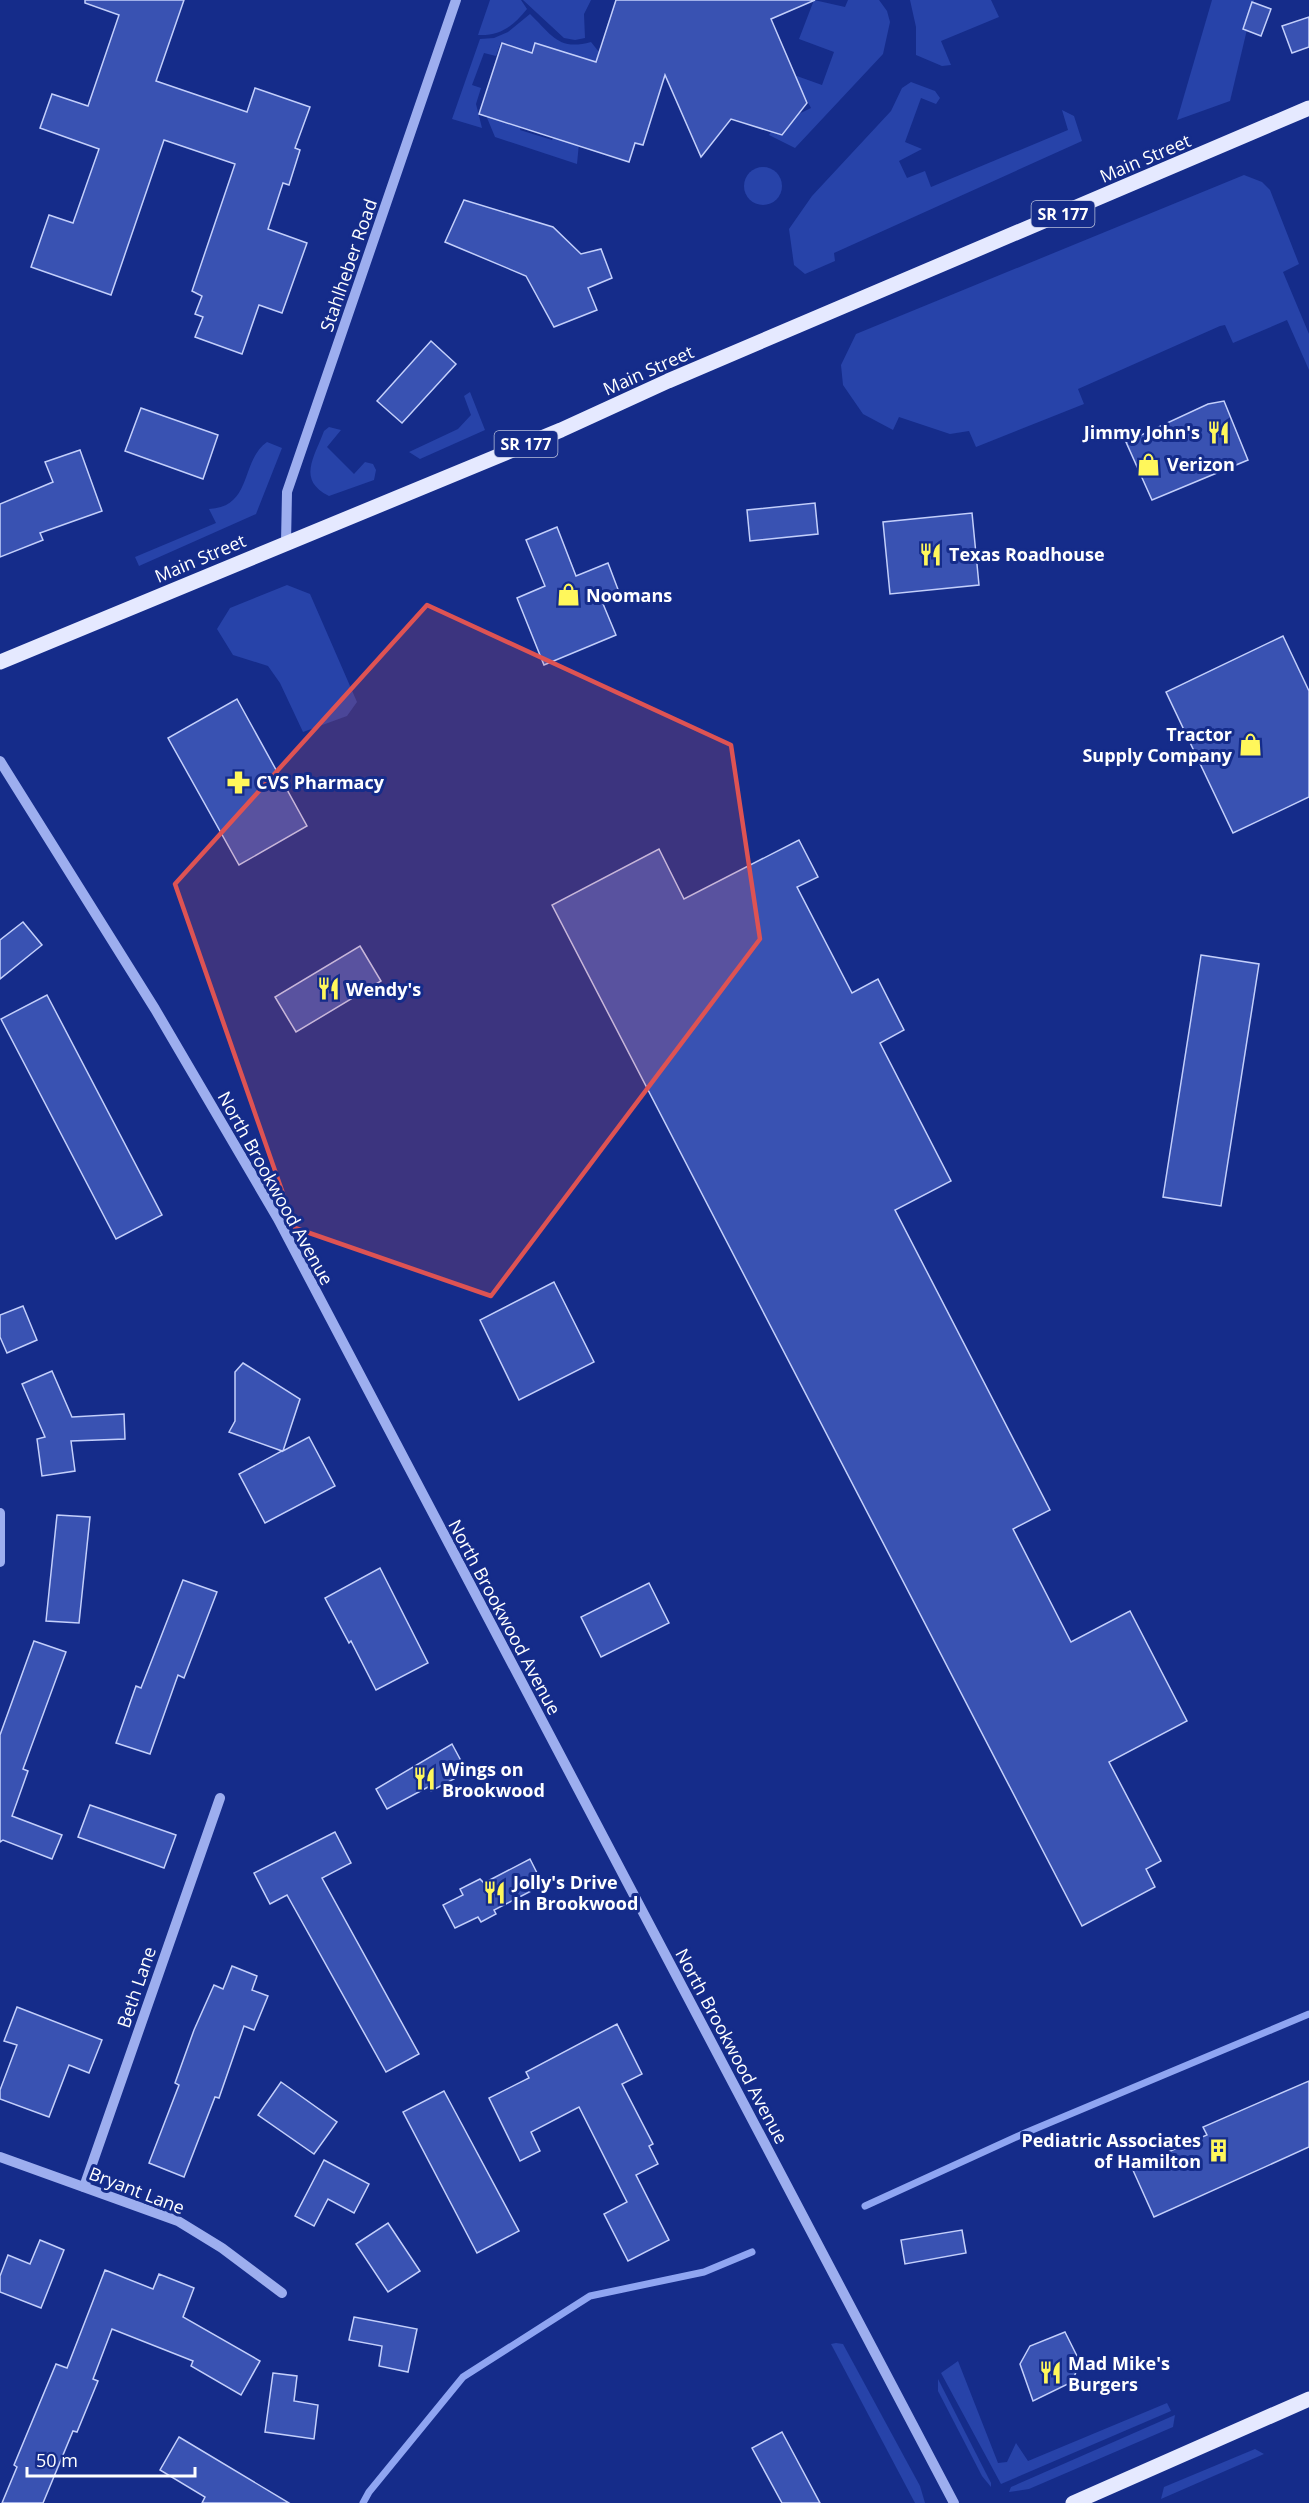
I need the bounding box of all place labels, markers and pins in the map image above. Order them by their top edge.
restaurant icon: Jimmy John's [1205,419,1231,445]
place label: Jimmy John's [1082,420,1200,444]
shop icon: Verizon [1136,451,1162,477]
place label: Verizon [1167,452,1235,476]
restaurant icon: Texas Roadhouse [918,541,944,567]
place label: Texas Roadhouse [949,542,1105,566]
shop icon: Noomans [555,582,581,608]
place label: Noomans [586,583,672,607]
place label: Tractor Supply Company [1082,722,1233,767]
shop icon: Tractor Supply Company [1237,731,1263,757]
pharmacy icon: CVS Pharmacy [225,769,251,795]
place label: CVS Pharmacy [256,770,385,794]
restaurant icon: Wendy's [315,976,341,1002]
place label: Wendy's [346,977,421,1001]
place label: Wings on Brookwood [442,1757,545,1802]
restaurant icon: Wings on Brookwood [411,1766,437,1792]
place label: Jolly's Drive In Brookwood [511,1870,638,1915]
restaurant icon: Jolly's Drive In Brookwood [482,1879,508,1905]
place label: Pediatric Associates of Hamilton [1021,2128,1201,2173]
building icon: Pediatric Associates of Hamilton [1206,2137,1232,2163]
place label: Mad Mike's Burgers [1068,2351,1170,2396]
restaurant icon: Mad Mike's Burgers [1037,2360,1063,2386]

